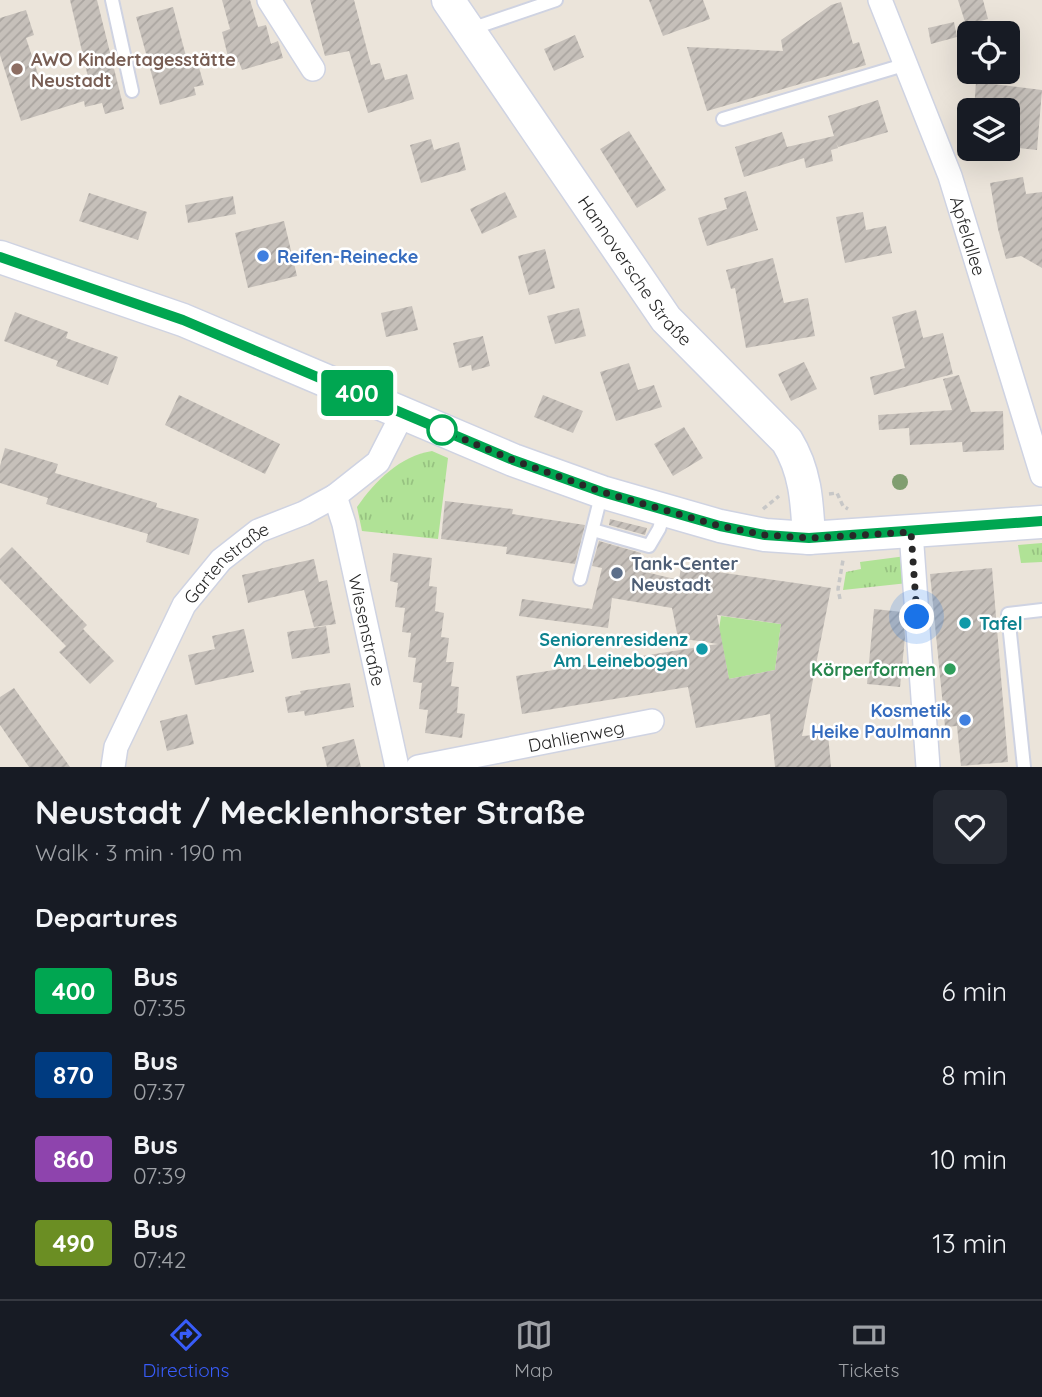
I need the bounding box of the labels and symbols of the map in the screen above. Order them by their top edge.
place label: AWO Kindertagesstätte Neustadt [31,48,236,92]
marker: AWO Kindertagesstätte Neustadt [9,61,25,77]
street label: Hannoversche Straße [573,191,697,350]
street label: Apfelallee [945,193,991,278]
place label: Reifen-Reinecke [277,245,418,268]
marker: Reifen-Reinecke [255,248,271,264]
line badge: 400 [317,370,397,416]
unlabelled marker [427,415,457,445]
street label: Gartenstraße [178,517,272,608]
place label: Tank-Center Neustadt [631,552,738,596]
marker: Tank-Center Neustadt [609,565,625,581]
street label: Wiesenstraße [344,572,390,688]
your location [899,599,934,634]
place label: Tafel [979,612,1023,635]
marker: Tafel [957,615,973,631]
place label: Seniorenresidenz Am Leinebogen [539,628,688,672]
marker: Seniorenresidenz Am Leinebogen [694,641,710,657]
place label: Körperformen [811,658,936,681]
marker: Körperformen [942,661,958,677]
place label: Kosmetik Heike Paulmann [811,699,951,743]
marker: Kosmetik Heike Paulmann [957,712,973,728]
street label: Dahlienweg [526,715,626,757]

